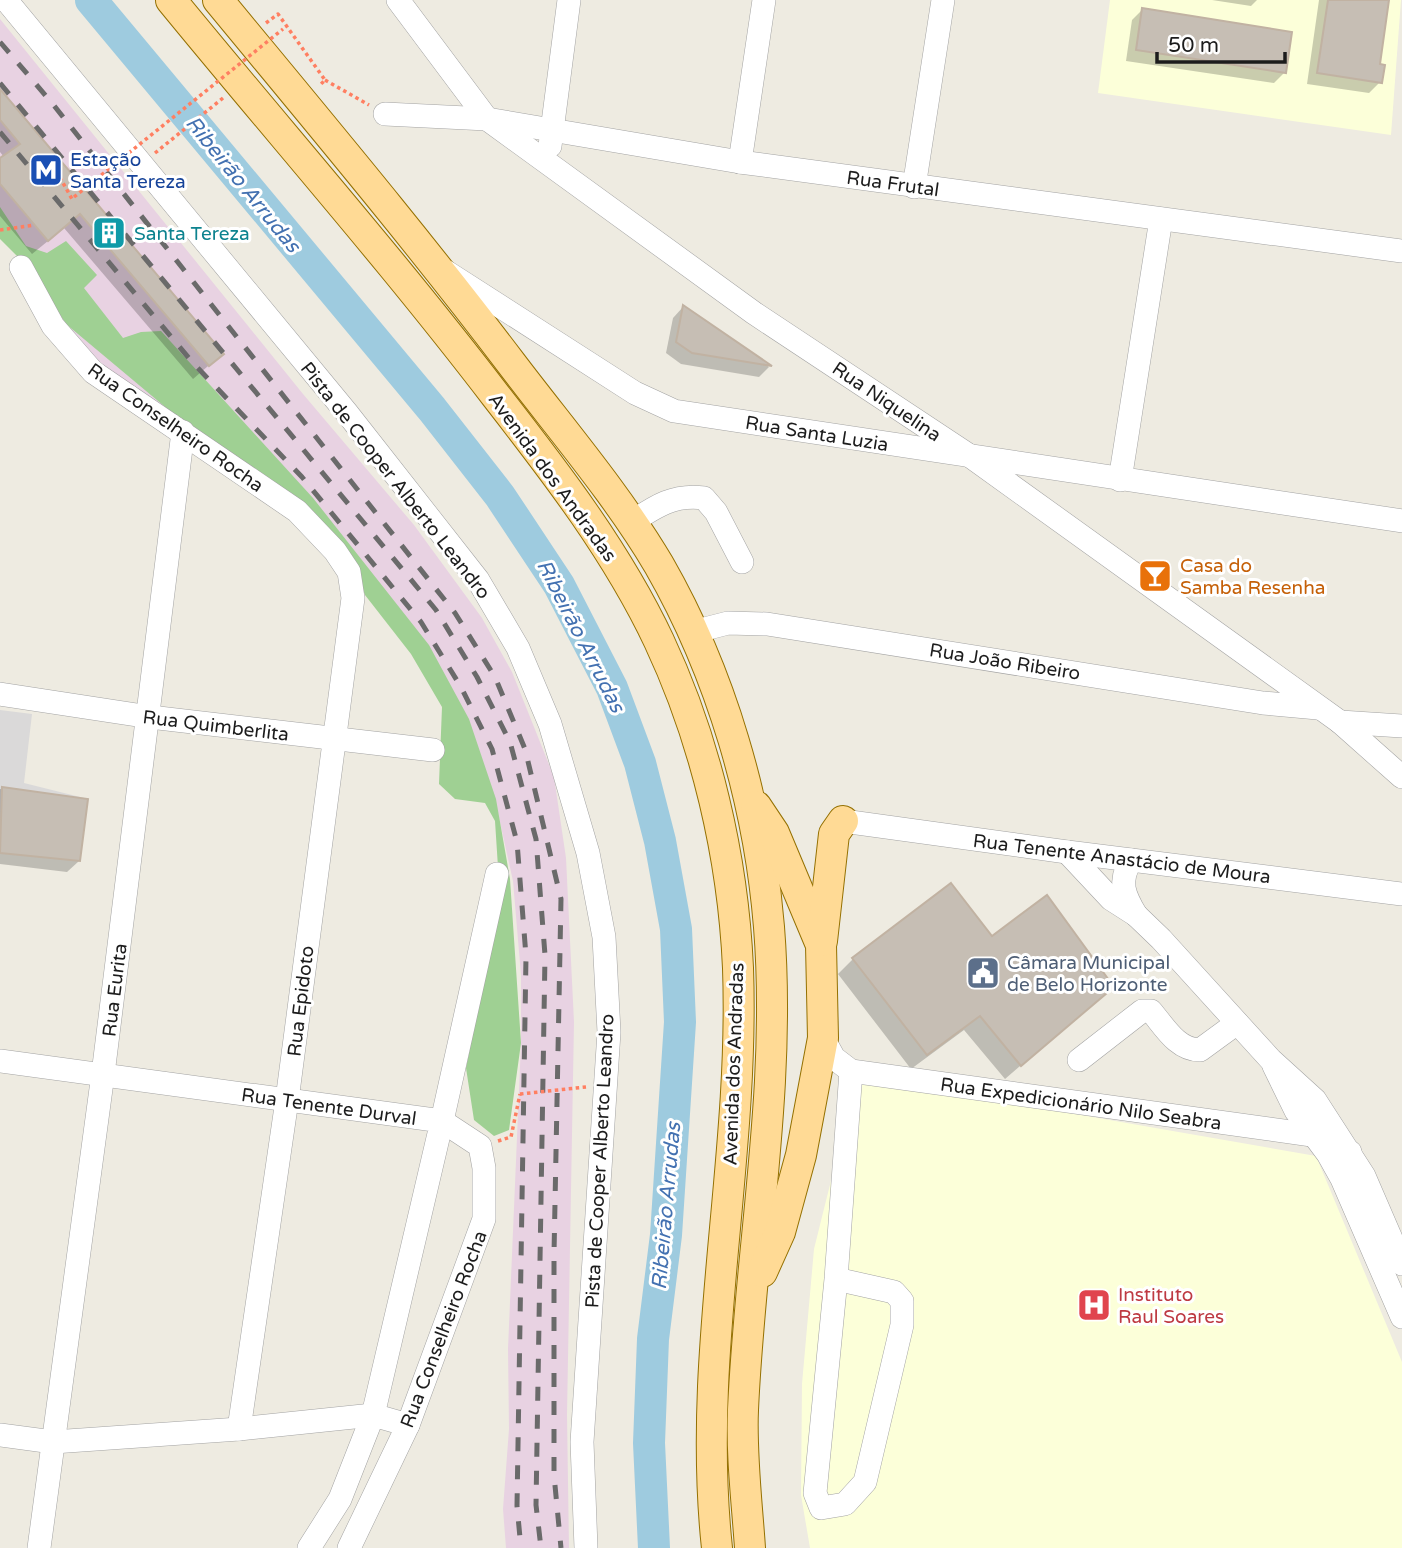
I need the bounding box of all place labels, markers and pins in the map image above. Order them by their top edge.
place label: Estação Santa Tereza [70,149,186,193]
metro station icon: Estação Santa Tereza [27,151,65,189]
building icon: Santa Tereza [90,214,128,252]
place label: Santa Tereza [134,223,250,245]
place label: Casa do Samba Resenha [1180,555,1325,599]
bar icon: Casa do Samba Resenha [1136,557,1174,595]
place label: Câmara Municipal de Belo Horizonte [1007,952,1170,996]
public building icon: Câmara Municipal de Belo Horizonte [964,954,1002,992]
place label: Instituto Raul Soares [1118,1284,1224,1328]
hospital icon: Instituto Raul Soares [1075,1286,1113,1324]

